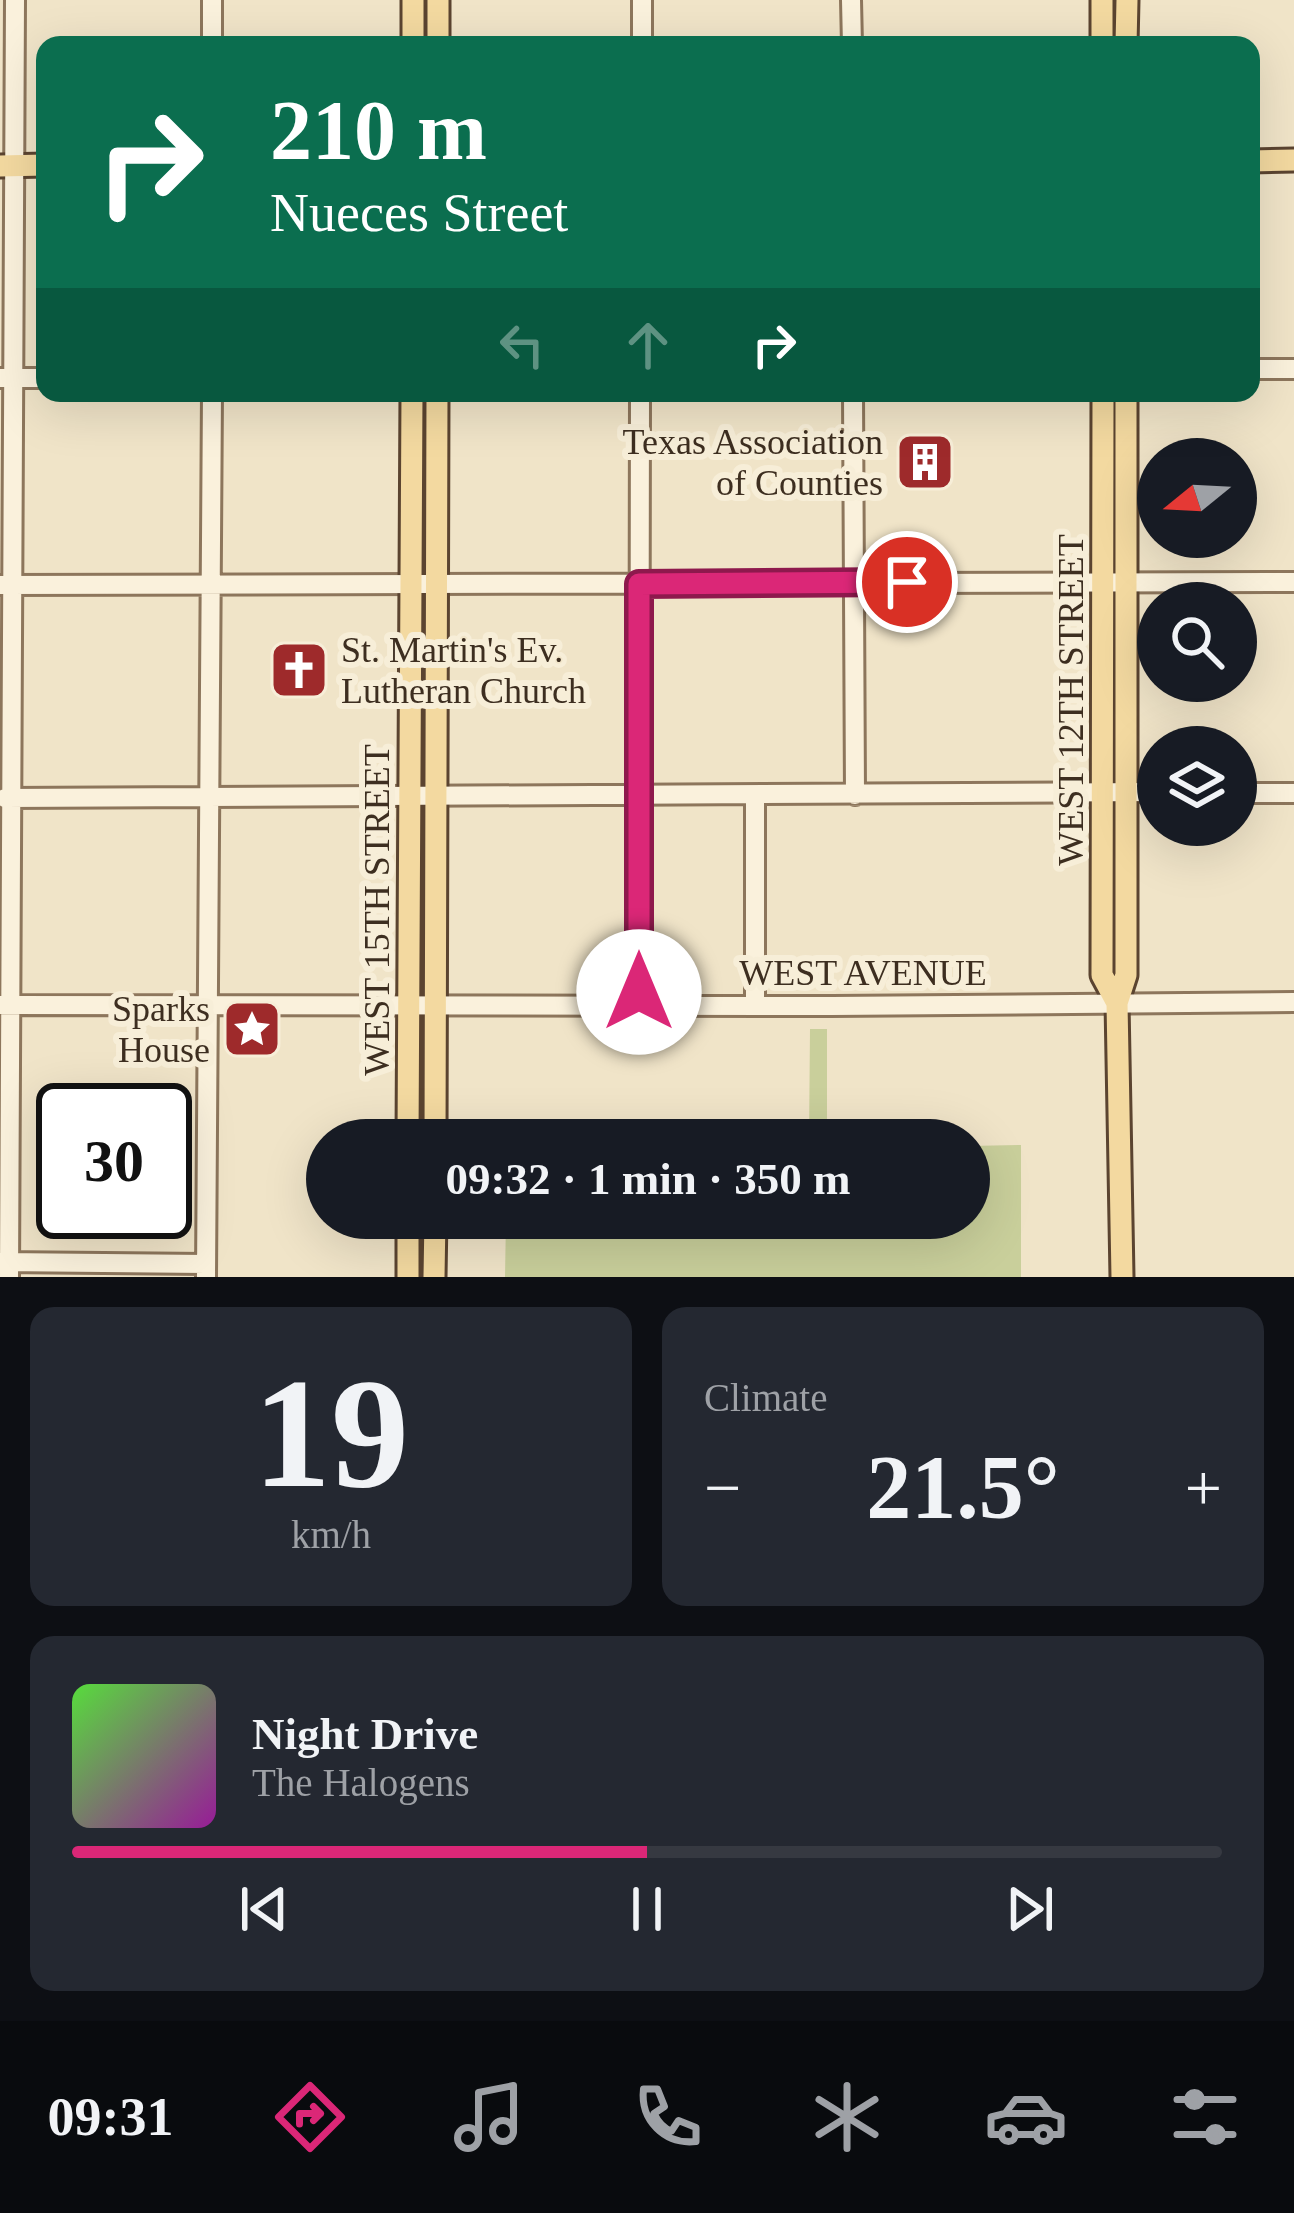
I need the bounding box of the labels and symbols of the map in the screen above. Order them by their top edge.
place label: Texas Association of Counties [623,422,883,503]
building icon: Texas Association of Counties [894,431,956,493]
north arrow [1137,438,1257,558]
pin [856,531,958,633]
street label: WEST 12TH STREET [1051,534,1091,866]
place label: St. Martin's Ev. Lutheran Church [341,630,586,711]
church icon: St. Martin's Ev. Lutheran Church [268,639,330,701]
street label: WEST 15TH STREET [357,744,397,1076]
position arrow [576,929,702,1055]
street label: WEST AVENUE [739,953,987,993]
place label: Sparks House [112,989,210,1070]
place icon: Sparks House [221,998,283,1060]
speed limit sign: 30 [36,1083,192,1239]

